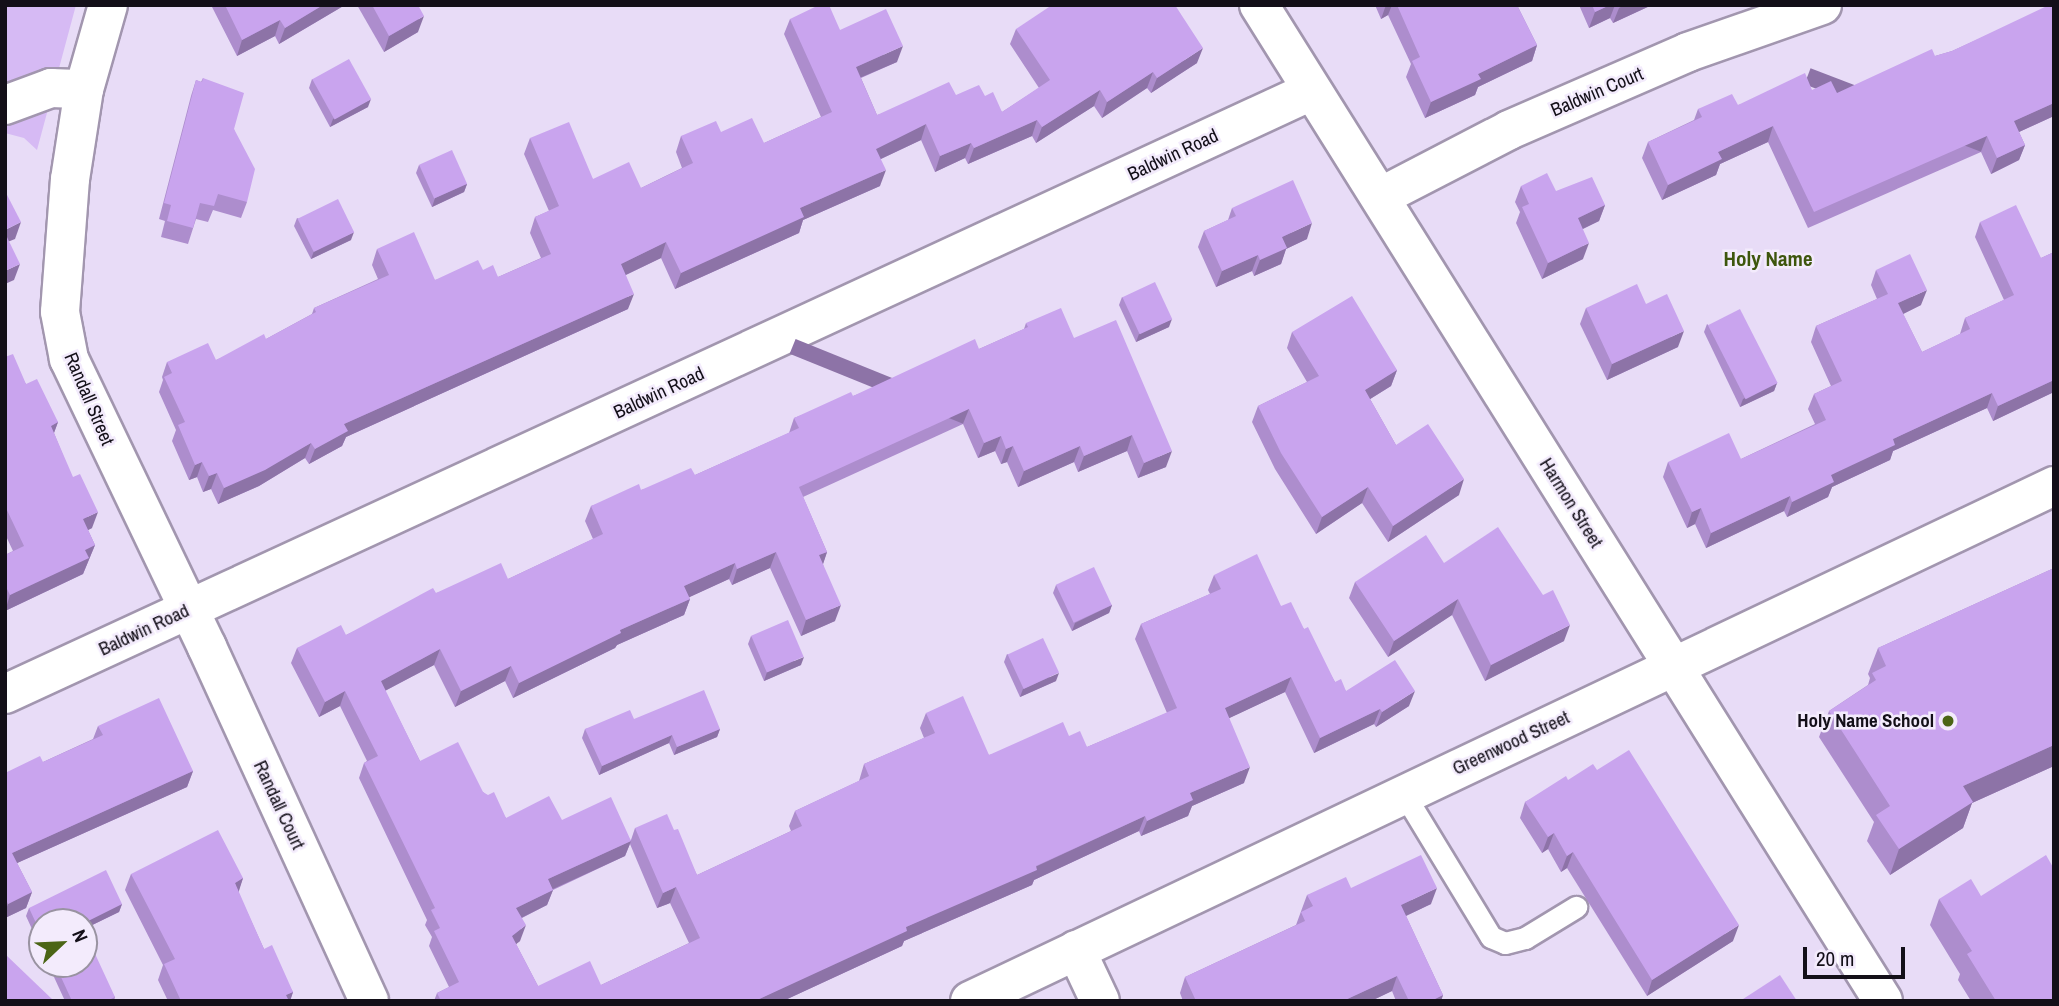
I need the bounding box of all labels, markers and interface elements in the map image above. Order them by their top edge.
street label: Baldwin Court [1548,62,1646,122]
street label: Baldwin Road [1124,124,1222,186]
district label: Holy Name [1724,246,1812,272]
street label: Randall Street [59,349,119,449]
street label: Baldwin Road [610,362,708,424]
street label: Harmon Street [1534,454,1608,552]
street label: Baldwin Road [95,599,193,661]
street label: Greenwood Street [1449,706,1573,780]
place label: Holy Name School [1797,710,1934,732]
marker: Holy Name School [1940,713,1956,729]
street label: Randall Court [249,757,309,853]
north arrow [28,908,98,978]
text: N [66,925,95,946]
scale bar [1807,932,1909,976]
text: 20 m [1816,944,1854,973]

